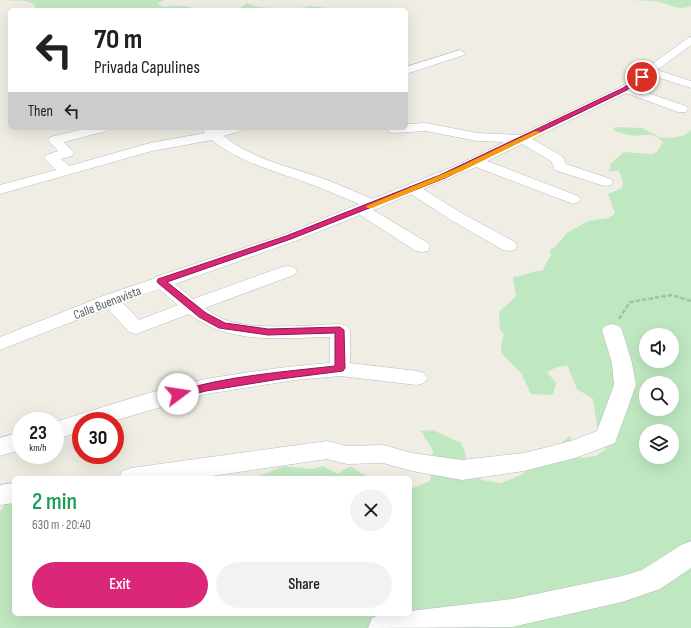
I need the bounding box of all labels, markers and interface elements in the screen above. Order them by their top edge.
text: 70 m [94,23,142,56]
icon: left [28,24,80,76]
text: Privada Capulines [94,57,200,78]
pin [625,60,659,94]
icon: arrive [631,66,653,88]
icon: left [61,100,83,122]
text: Then [28,102,53,121]
street label: Calle Buenavista [71,283,143,323]
map controls [639,328,679,464]
button: sound [639,328,679,368]
position arrow [157,373,199,415]
button: search [639,376,679,416]
speed limit sign: 30 [72,412,124,464]
text: 23 [29,421,47,445]
button: layers [639,424,679,464]
text: km/h [29,442,47,454]
text: 2 min [32,487,77,516]
button: close [350,489,392,531]
text: 630 m · 20:40 [32,517,91,533]
button: Exit [32,562,208,608]
button: Share [216,562,392,608]

